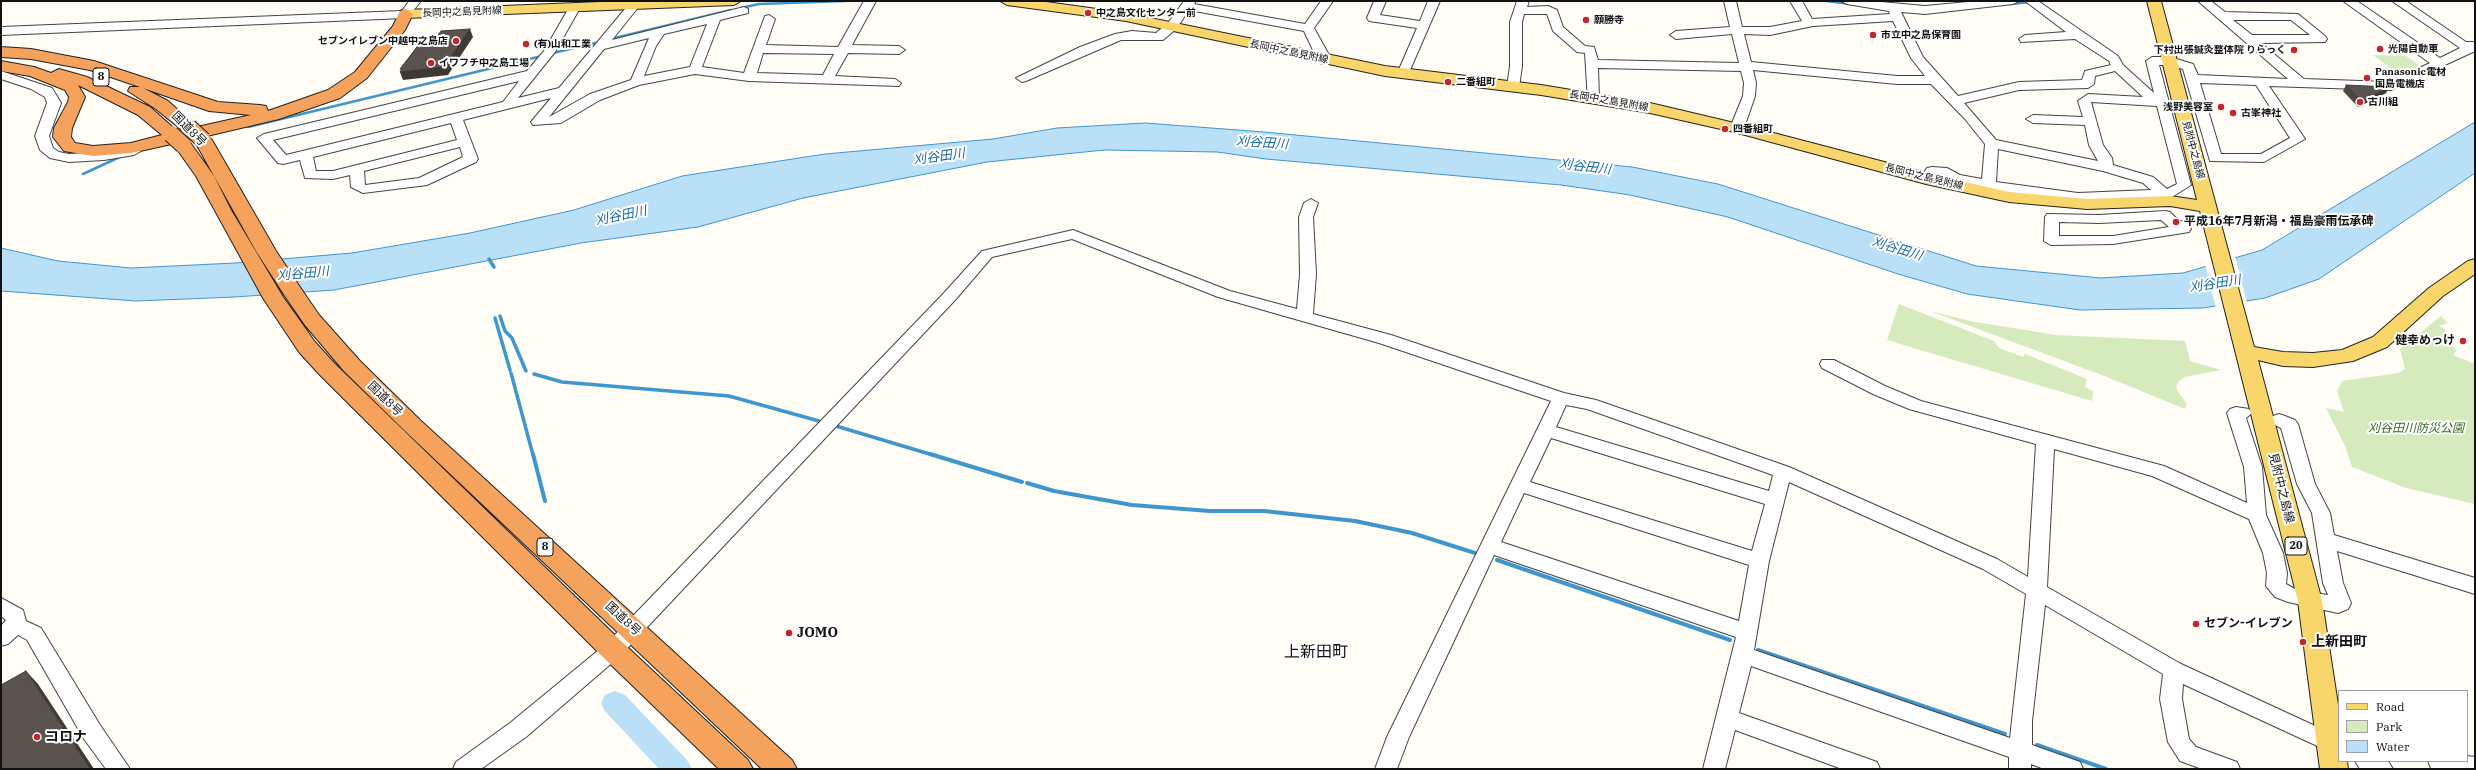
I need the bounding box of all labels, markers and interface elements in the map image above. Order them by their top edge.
street label: 長岡中之島見附線 [422,5,502,19]
place label: 中之島文化センター前 [1096,7,1196,19]
marker: 中之島文化センター前 [1083,8,1093,18]
place label: 願勝寺 [1594,14,1624,26]
marker: 願勝寺 [1581,15,1591,25]
place label: 市立中之島保育園 [1881,29,1961,41]
marker: 市立中之島保育園 [1868,30,1878,40]
place label: セブンイレブン中越中之島店 [318,35,448,47]
marker: セブンイレブン中越中之島店 [451,36,461,46]
place label: (有)山和工業 [534,38,591,50]
street label: 長岡中之島見附線 [1249,38,1329,66]
marker: (有)山和工業 [521,39,531,49]
place label: 光陽自動車 [2388,43,2438,55]
place label: 下村出張鍼灸整体院 りらっく [2154,44,2286,56]
marker: 光陽自動車 [2375,44,2385,54]
marker: 下村出張鍼灸整体院 りらっく [2289,45,2299,55]
place label: イワフチ中之島工場 [439,57,529,69]
marker: イワフチ中之島工場 [426,58,436,68]
place label: Panasonic電材 国島電機店 [2375,66,2446,90]
road number: 8 [93,68,109,86]
marker: Panasonic電材 国島電機店 [2362,73,2372,83]
place label: 二番組町 [1456,76,1496,88]
marker: 二番組町 [1443,77,1453,87]
street label: 長岡中之島見附線 [1569,88,1649,114]
place label: 古川組 [2368,96,2398,108]
marker: 古川組 [2355,97,2365,107]
place label: 浅野美容室 [2163,101,2213,113]
marker: 浅野美容室 [2216,102,2226,112]
place label: 古峯神社 [2241,107,2281,119]
marker: 古峯神社 [2228,108,2238,118]
street label: 国道8号 [169,109,209,149]
street label: 見附中之島線 [2179,119,2207,181]
place label: 四番組町 [1733,123,1773,135]
marker: 四番組町 [1720,124,1730,134]
water label: 刈谷田川 [1236,133,1288,153]
water label: 刈谷田川 [912,146,966,168]
water label: 刈谷田川 [1558,156,1612,178]
street label: 長岡中之島見附線 [1884,162,1964,192]
water label: 刈谷田川 [594,203,648,229]
place label: 平成16年7月新潟・福島豪雨伝承碑 [2184,215,2374,229]
marker: 平成16年7月新潟・福島豪雨伝承碑 [2171,217,2181,227]
water label: 刈谷田川 [1870,234,1924,264]
water label: 刈谷田川 [276,264,330,284]
water label: 刈谷田川 [2188,272,2242,296]
place label: 健幸めっけ [2395,334,2455,348]
marker: 健幸めっけ [2458,336,2468,346]
street label: 国道8号 [364,379,406,419]
park label: 刈谷田川防災公園 [2368,422,2464,436]
street label: 見附中之島線 [2265,451,2297,525]
road number: 20 [2285,537,2307,555]
road number: 8 [537,538,553,556]
street label: 国道8号 [602,599,644,639]
place label: セブン-イレブン [2204,617,2293,631]
marker: セブン-イレブン [2191,619,2201,629]
place label: JOMO [797,625,838,641]
marker: JOMO [784,628,794,638]
place label: 上新田町 [2311,634,2367,650]
marker: 上新田町 [2298,637,2308,647]
district label: 上新田町 [1284,642,1348,662]
legend [2338,690,2468,762]
text: Road [2376,699,2405,714]
text: Park [2376,719,2402,734]
place label: コロナ [45,729,87,745]
marker: コロナ [32,732,42,742]
text: Water [2376,739,2409,754]

